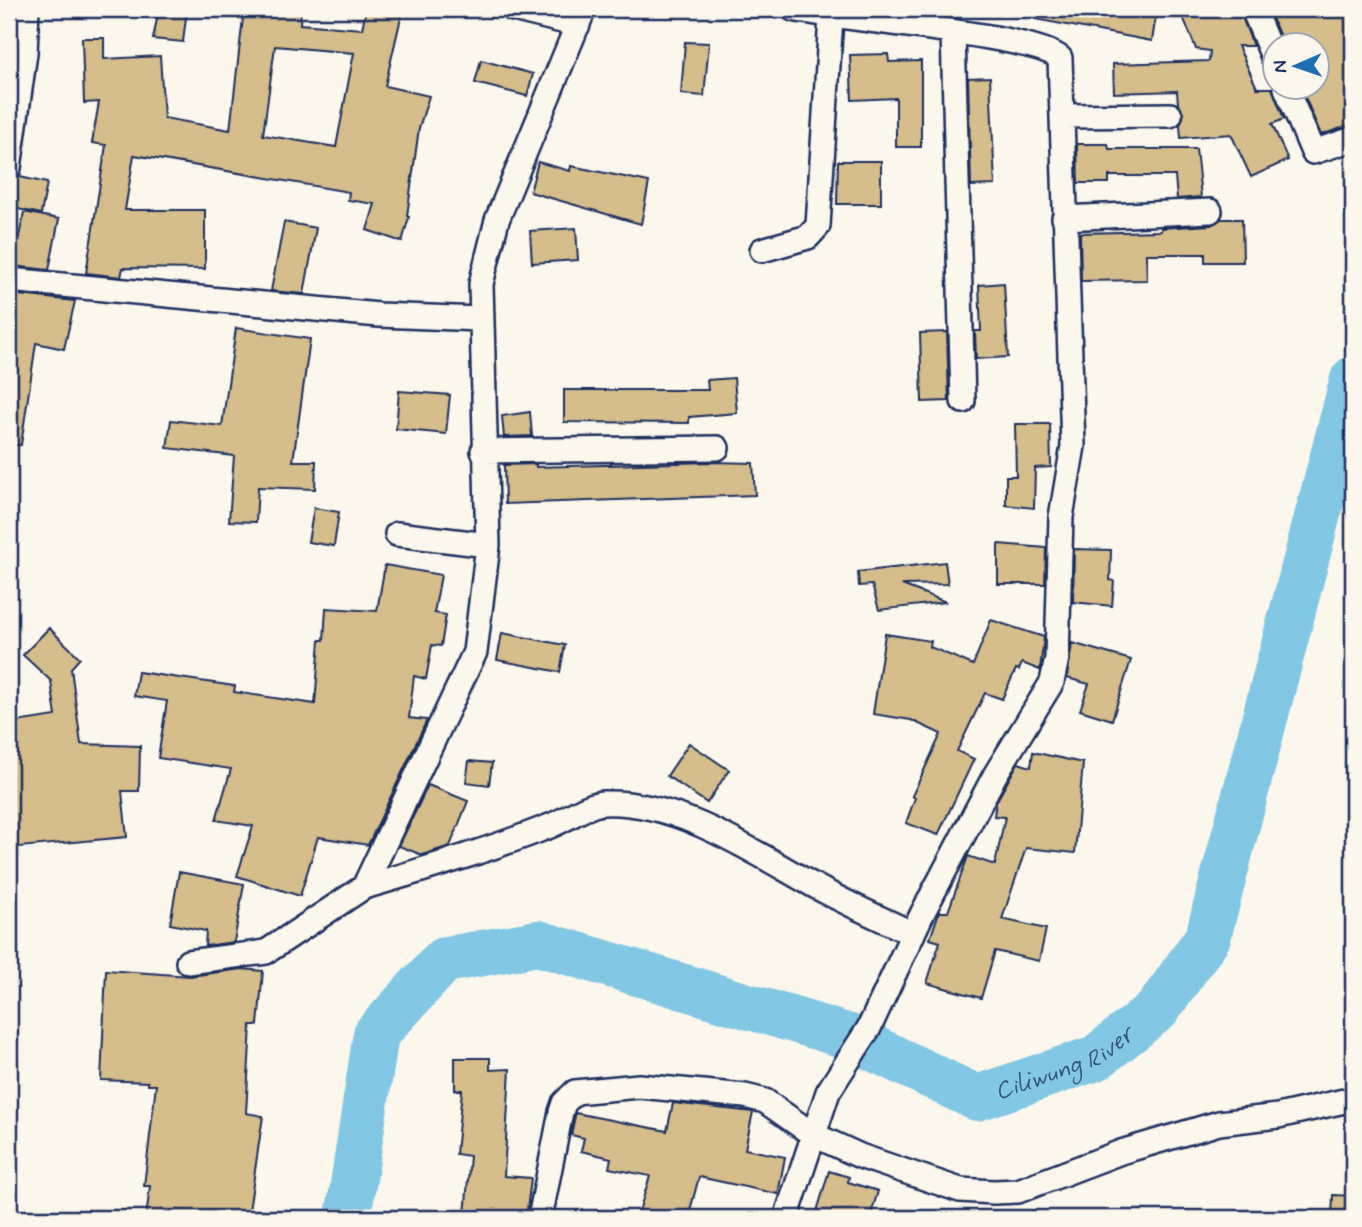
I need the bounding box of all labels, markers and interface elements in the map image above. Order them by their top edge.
north arrow [1260,32,1330,102]
text: N [1268,60,1293,73]
water label: Ciliwung River [991,1018,1143,1108]

